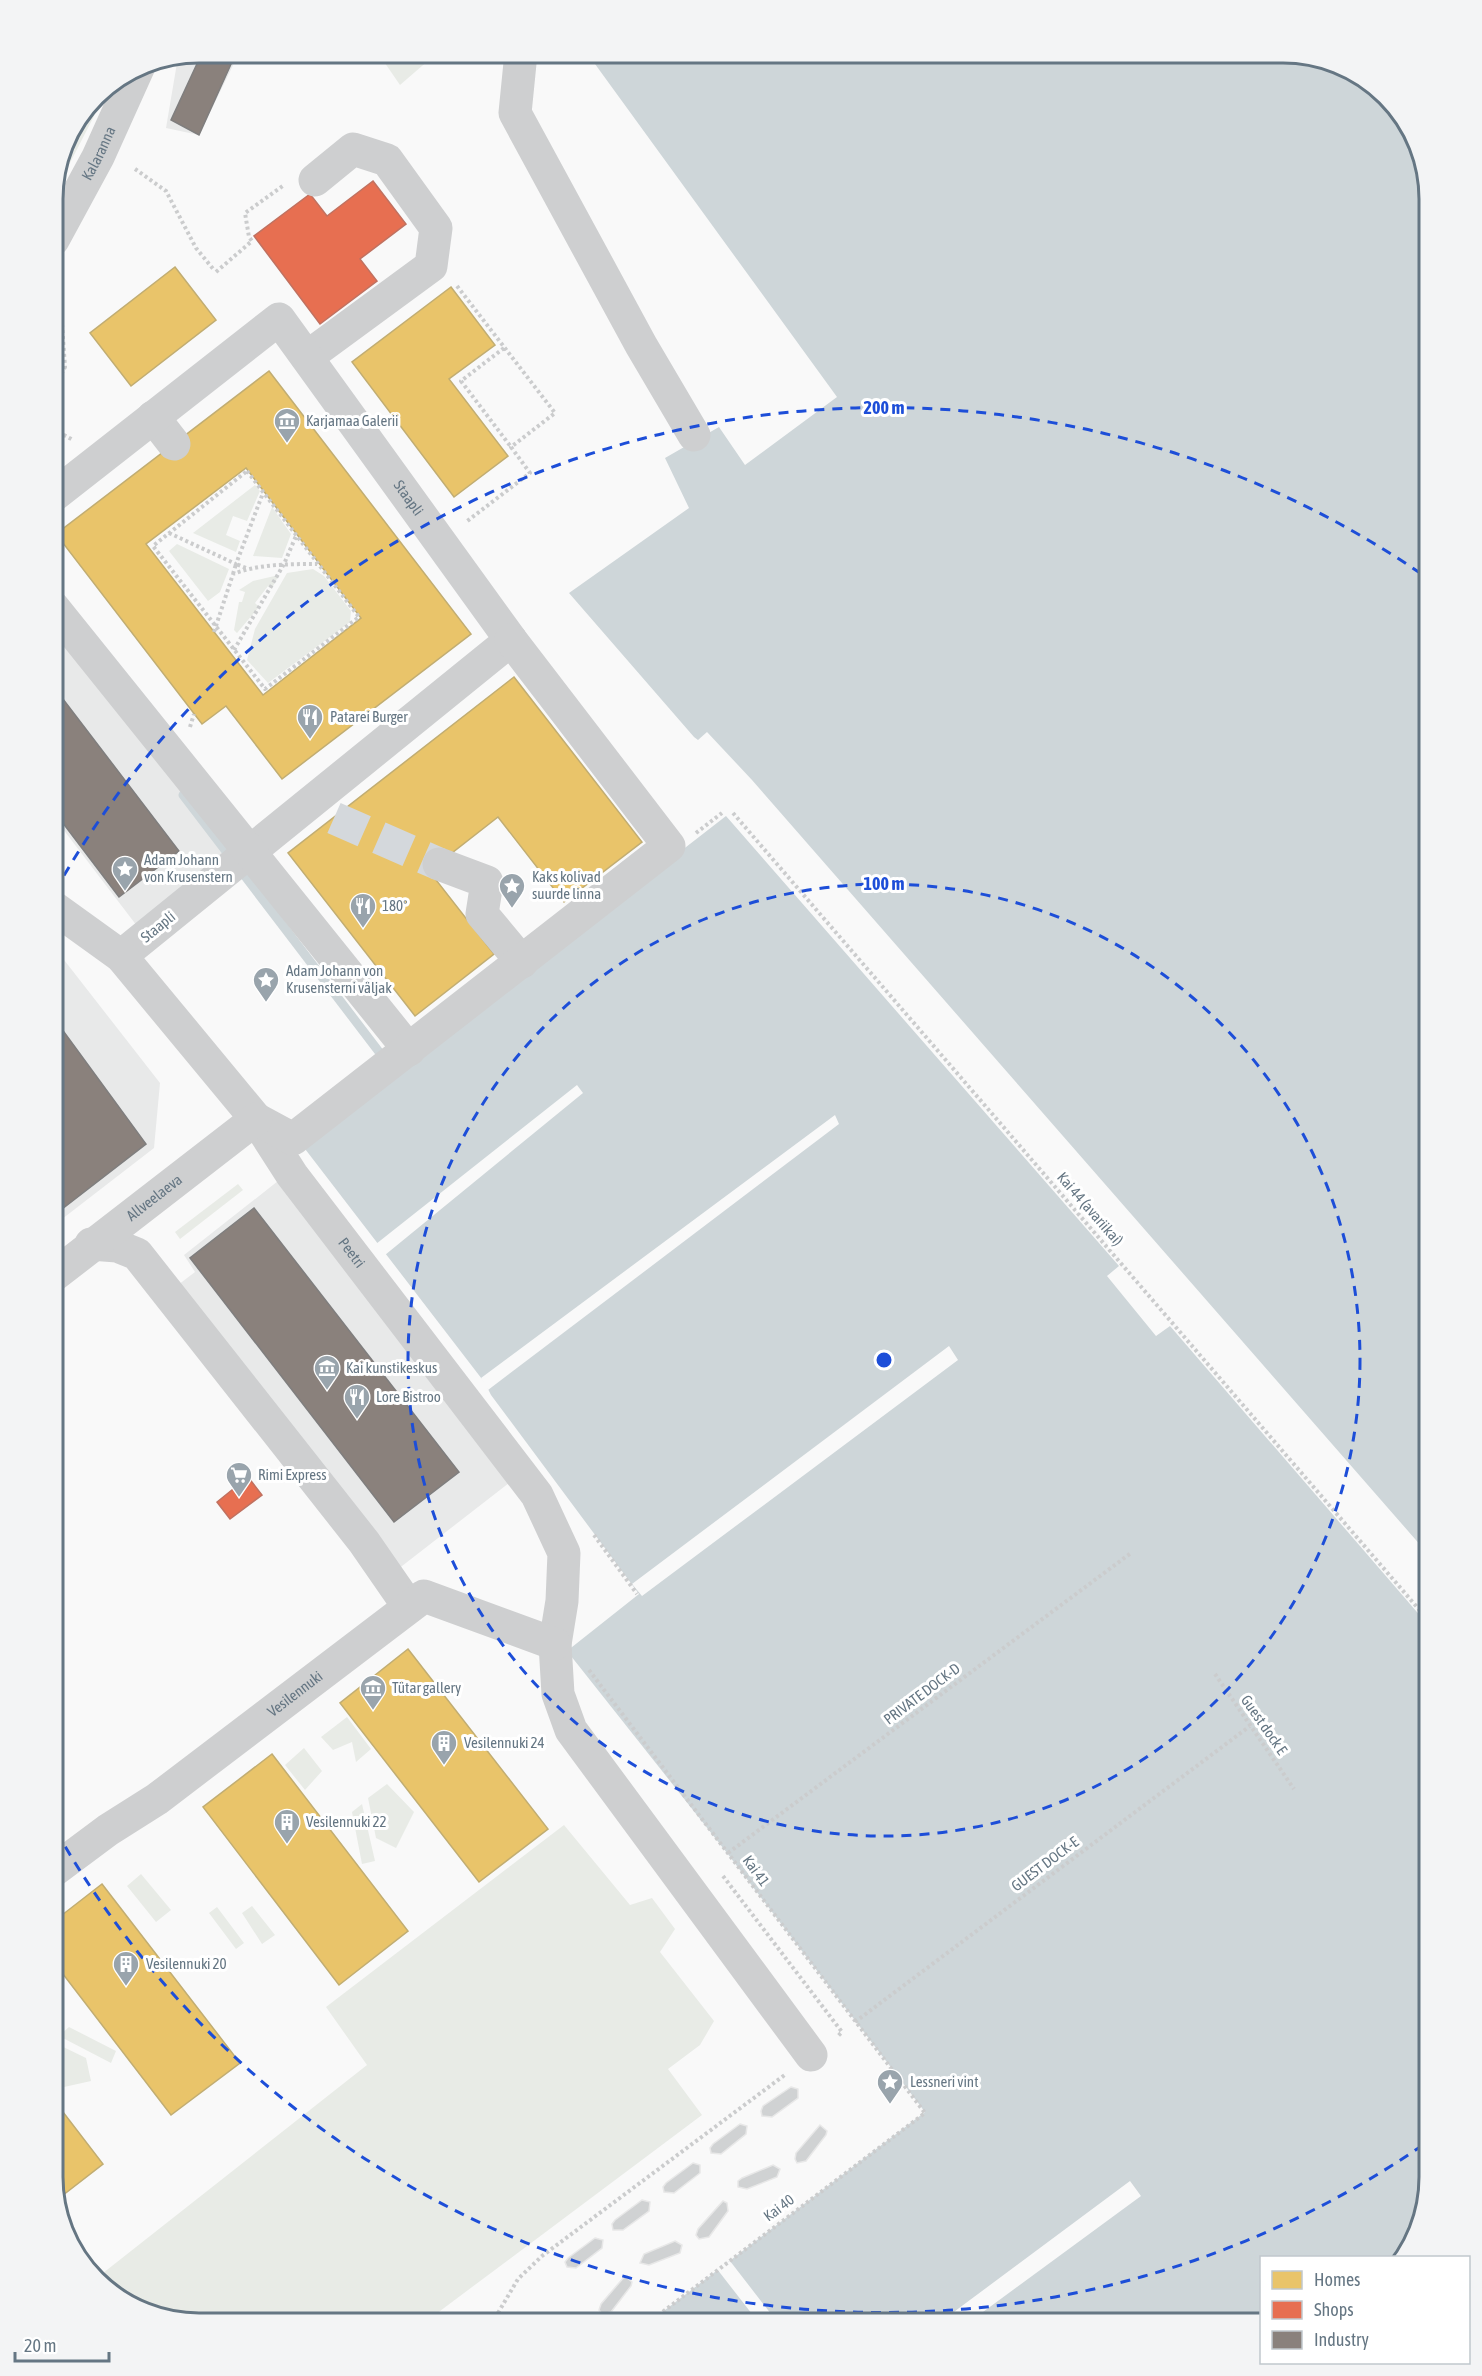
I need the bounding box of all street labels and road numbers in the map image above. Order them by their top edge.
street label: Kalaranna [78,124,119,183]
street label: Staapli [390,477,427,519]
street label: Staapli [137,908,178,946]
street label: Kai 44 (avariikai) [1054,1169,1127,1249]
street label: Allveelaeva [123,1171,185,1224]
street label: Peetri [335,1234,369,1271]
street label: PRIVATE DOCK-D [880,1659,963,1728]
street label: Vesilennuki [264,1667,326,1720]
street label: Guest dock E [1238,1692,1291,1758]
street label: GUEST DOCK-E [1008,1833,1082,1894]
street label: Kai 41 [740,1852,773,1889]
street label: Kai 40 [760,2191,797,2225]

